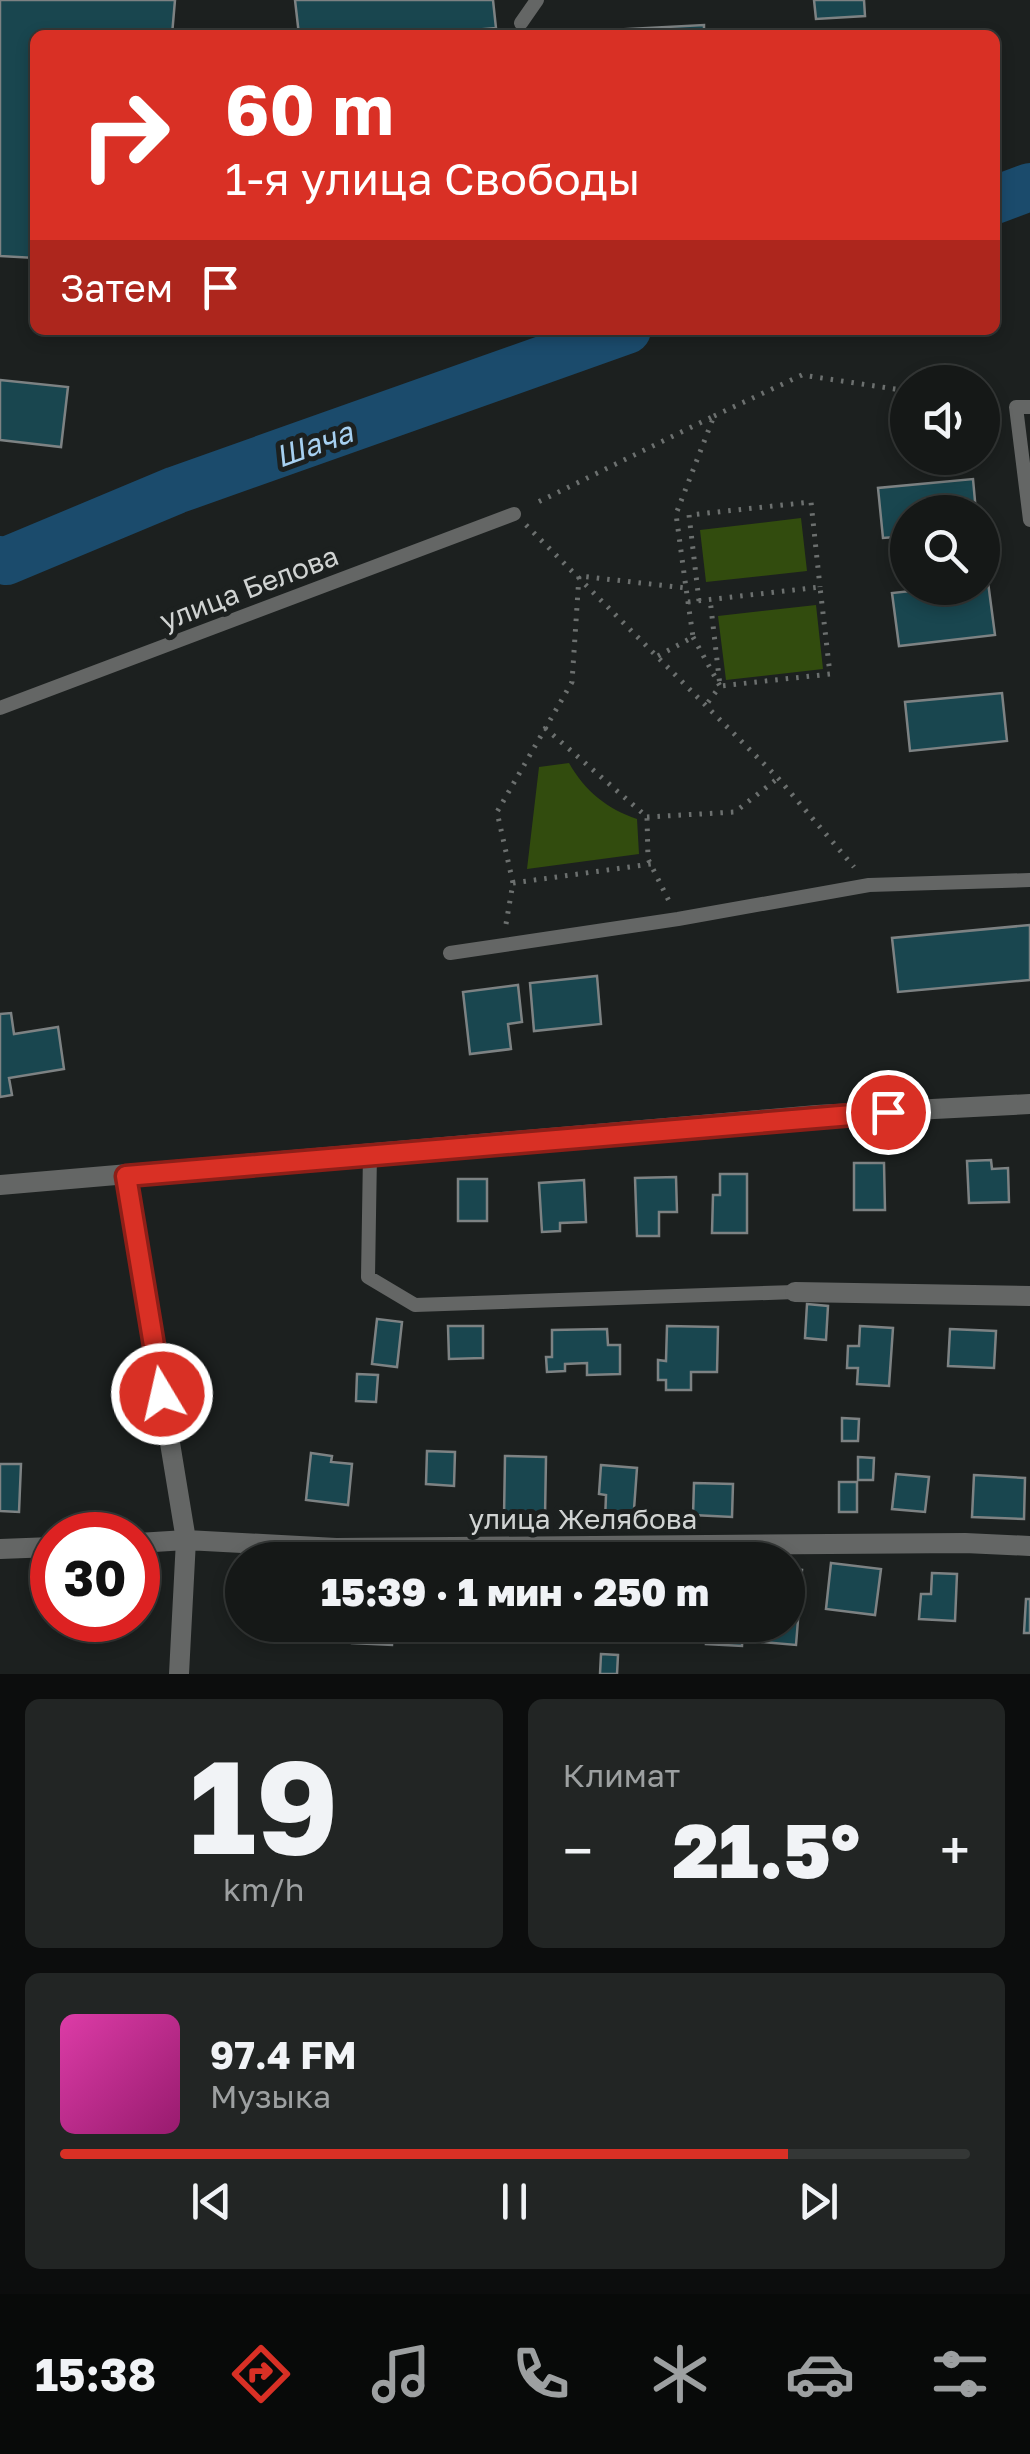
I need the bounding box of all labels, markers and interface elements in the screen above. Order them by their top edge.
text: 60 m [225,66,394,150]
icon: right [60,70,190,200]
text: 1-я улица Свободы [225,151,640,205]
icon: arrive [193,260,248,315]
text: Затем [60,265,173,310]
map controls [890,365,1000,605]
button: sound [890,365,1000,475]
water label: Шача [270,413,358,475]
button: search [890,495,1000,605]
street label: улица Белова [155,538,343,637]
pin [846,1070,931,1155]
icon: arrive [861,1085,916,1140]
position arrow [110,1342,214,1446]
street label: улица Желябова [469,1502,697,1535]
speed limit sign: 30 [30,1512,160,1642]
text: 15:39 · 1 мин · 250 m [321,1569,709,1614]
text: 19 [189,1727,339,1883]
text: Климат [563,1756,680,1794]
text: 21.5° [673,1804,860,1895]
text: − [563,1817,593,1883]
text: + [940,1817,970,1883]
text: km/h [223,1870,304,1908]
text: 97.4 FM [210,2032,357,2077]
text: Музыка [210,2077,331,2115]
icon: previous [184,2174,239,2229]
icon: pause [487,2174,542,2229]
icon: next [791,2174,846,2229]
icon: directions [226,2339,296,2409]
icon: music [366,2339,436,2409]
icon: phone [506,2339,576,2409]
icon: climate [645,2339,715,2409]
icon: car [785,2339,855,2409]
icon: filters [925,2339,995,2409]
text: 15:38 [35,2347,156,2401]

